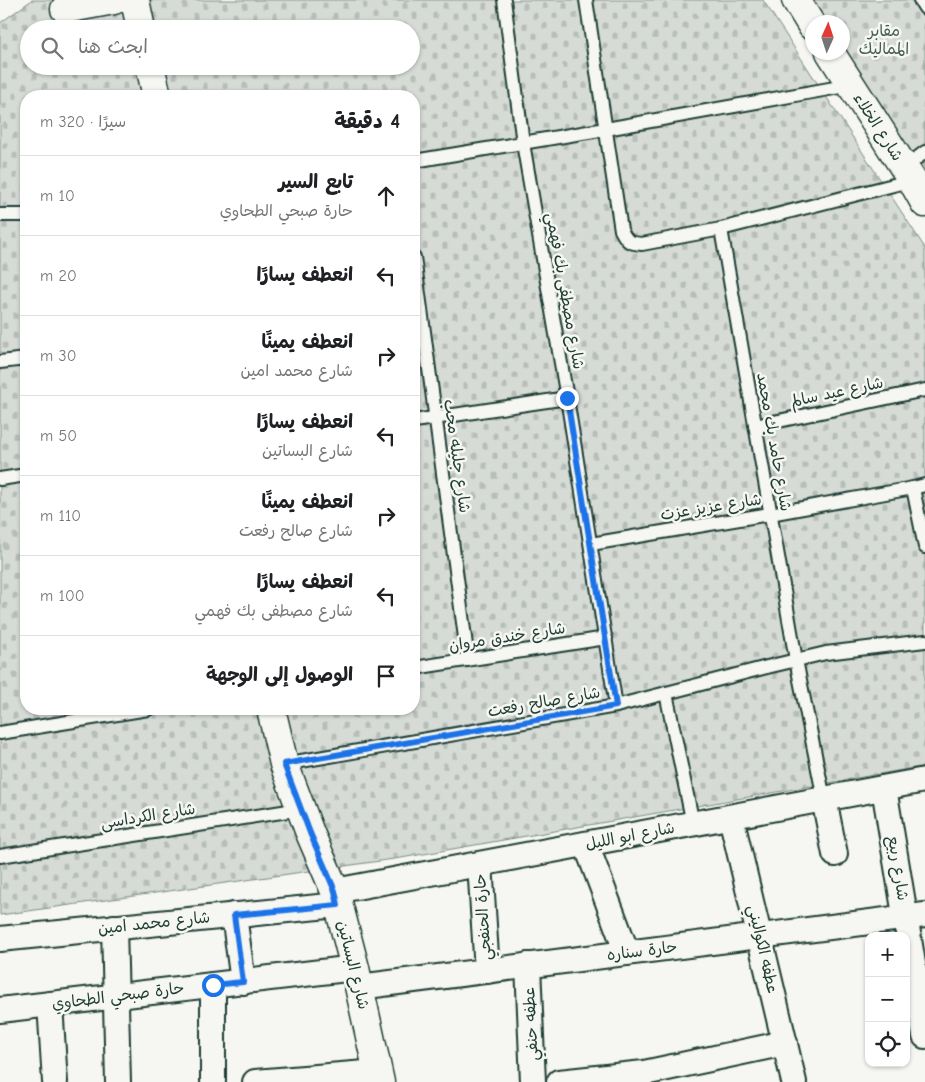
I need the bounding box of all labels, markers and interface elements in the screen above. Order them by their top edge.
north arrow [805,15,850,60]
search box [20,20,420,75]
park label: مقابر المماليك [859,22,909,58]
icon: search [38,34,66,62]
text: ابحث هنا [78,36,148,58]
street label: شارع الخلاء [848,90,907,165]
text: 4 دقيقة [334,109,400,133]
text: سيرًا · 320 m [40,113,126,131]
text: تابع السير [279,171,353,193]
icon: ahead [372,182,400,210]
text: 10 m [40,187,75,205]
text: حارة صبحي الطحاوي [220,202,353,220]
street label: شارع مصطفى بك فهمي [537,211,588,371]
icon: left [372,262,400,290]
text: انعطف يسارًا [256,264,353,286]
text: 20 m [40,267,77,285]
text: انعطف يمينًا [261,331,353,353]
icon: right [372,342,400,370]
text: 30 m [40,347,76,365]
text: شارع محمد امين [240,362,353,380]
street label: شارع حامد بك محمد [751,371,795,513]
street label: شارع عيد سالم [789,373,886,414]
route end [556,387,579,410]
street label: شارع جليله محب [438,398,474,514]
text: انعطف يسارًا [256,411,353,433]
icon: left [372,422,400,450]
text: 50 m [40,427,77,445]
text: شارع البساتين [262,442,353,460]
street label: شارع عزيز عزت [659,490,763,526]
text: انعطف يمينًا [261,491,353,513]
icon: right [372,502,400,530]
text: 110 m [40,507,81,525]
text: شارع صالح رفعت [239,522,353,540]
text: انعطف يسارًا [256,571,353,593]
icon: left [372,582,400,610]
text: 100 m [40,587,84,605]
text: شارع مصطفى بك فهمي [195,602,353,620]
street label: شارع خندق مروان [447,619,567,657]
icon: arrive [372,662,400,690]
text: الوصول إلى الوجهة [206,664,353,686]
street label: شارع صالح رفعت [486,683,602,723]
street label: شارع الكرداسى [99,800,197,834]
street label: شارع ابو الليل [584,819,677,855]
street label: شارع ربيع [882,834,912,902]
street label: حارة الحنفجي [471,873,500,961]
street label: عطفه الكواليني [739,903,782,996]
street label: شارع محمد امين [97,908,211,940]
street label: شارع البساتين [331,919,373,1012]
map controls [865,932,910,1067]
button: + [865,932,910,977]
street label: حارة سناره [606,938,678,964]
route start [202,974,225,997]
button: − [865,977,910,1022]
street label: حارة صبحي الطحاوي [51,979,186,1018]
street label: عطفه حنفي [520,986,547,1061]
button: locate [865,1022,910,1067]

